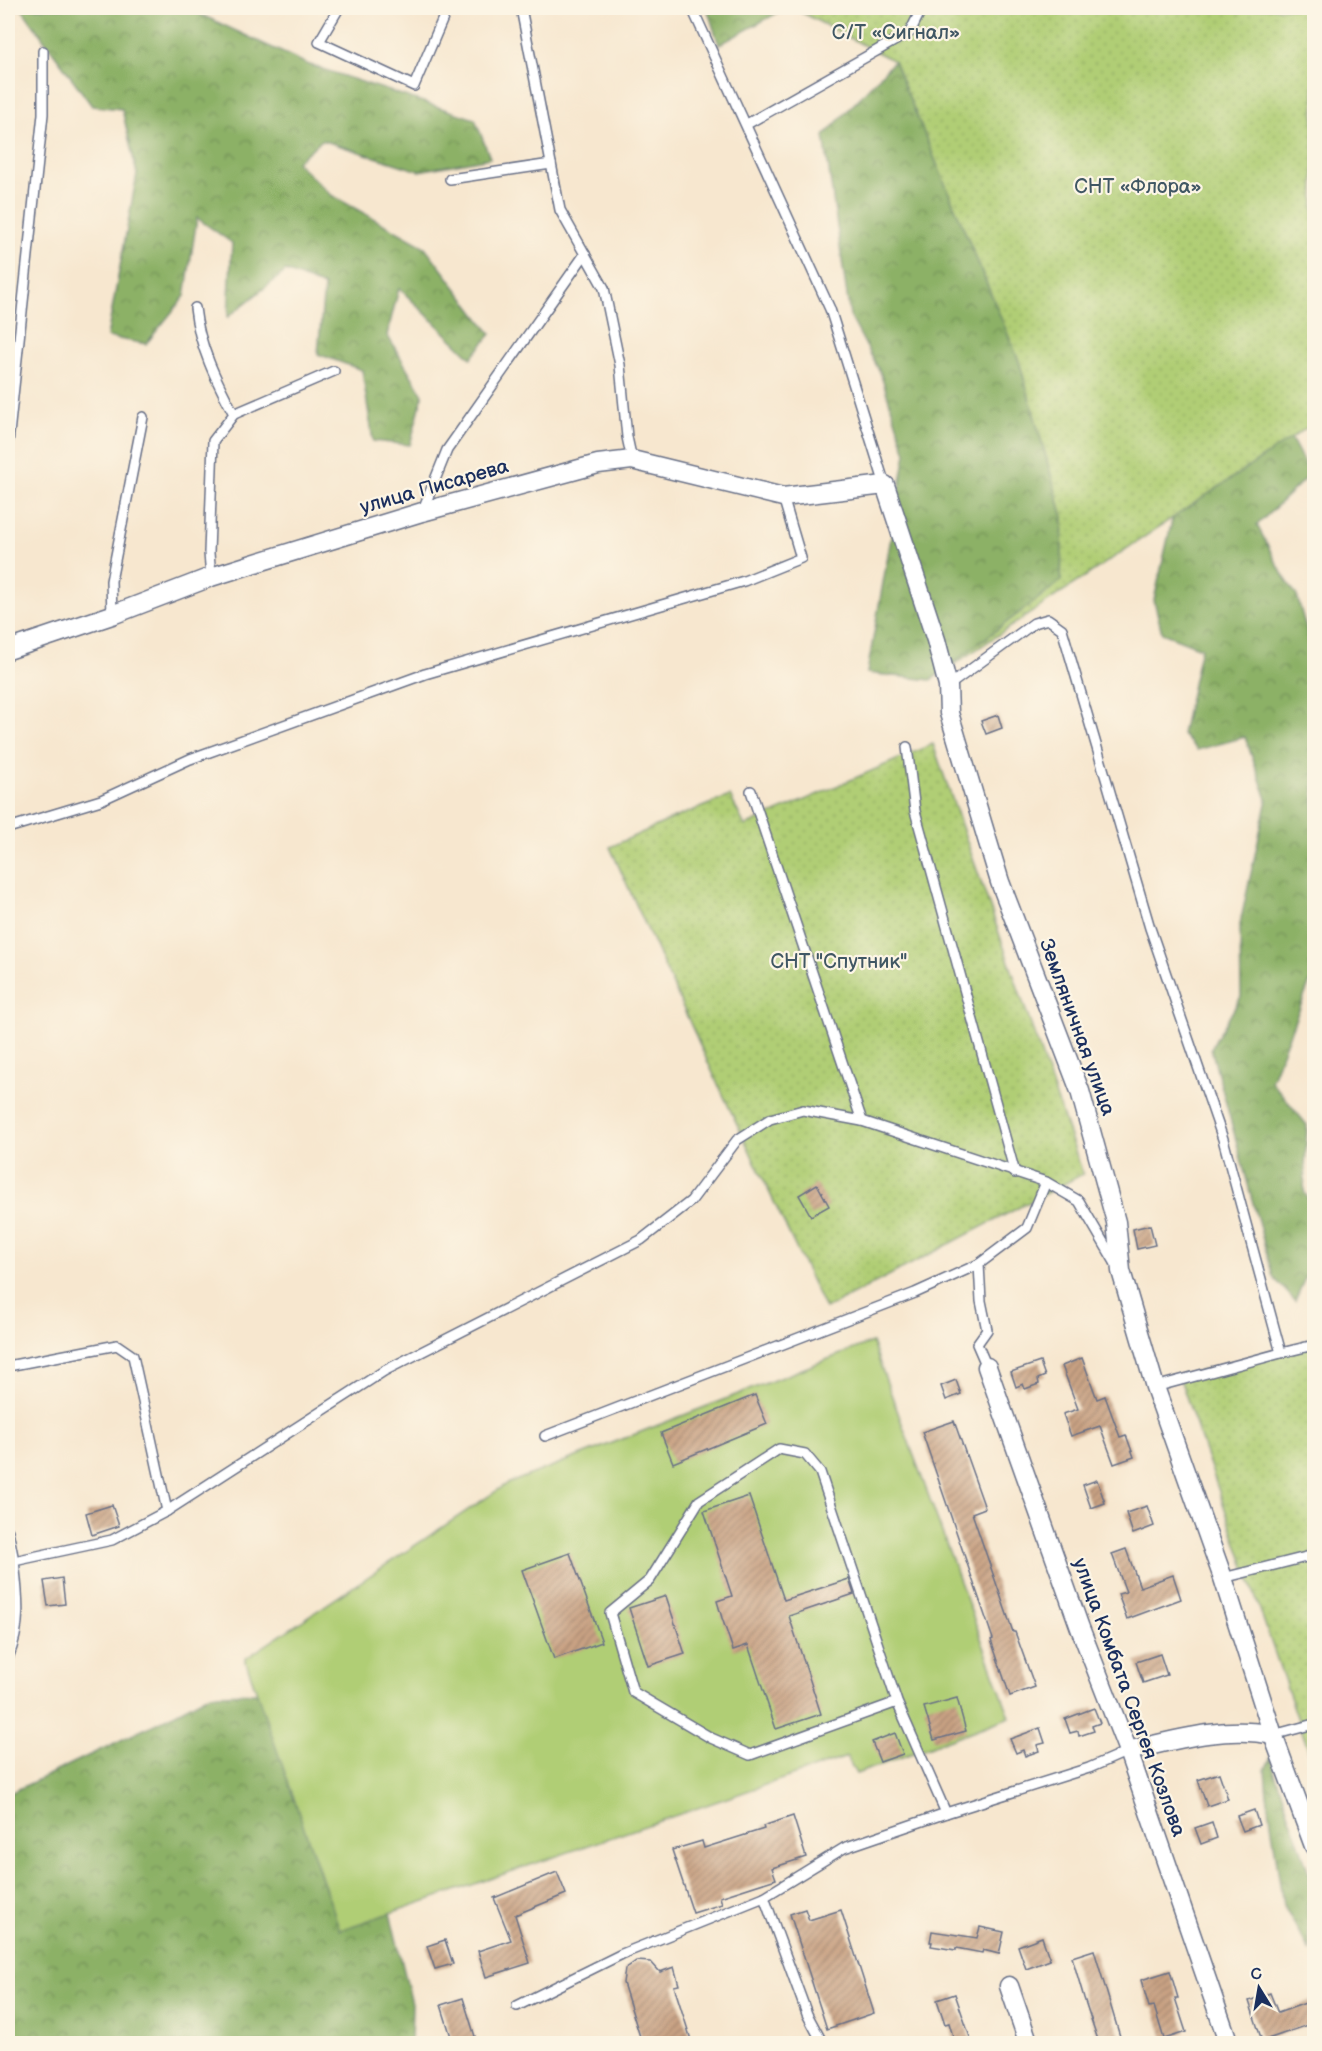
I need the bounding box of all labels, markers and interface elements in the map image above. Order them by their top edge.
park label: С/Т «Сигнал» [832,21,960,45]
park label: СНТ «Флора» [1074,175,1202,199]
street label: улица Писарева [357,454,511,520]
street label: Земляничная улица [1034,936,1120,1119]
park label: СНТ "Спутник" [770,950,908,974]
street label: улица Комбата Сергея Козлова [1067,1555,1191,1840]
north arrow [1229,1958,1289,2018]
text: С [1249,1964,1264,1985]

